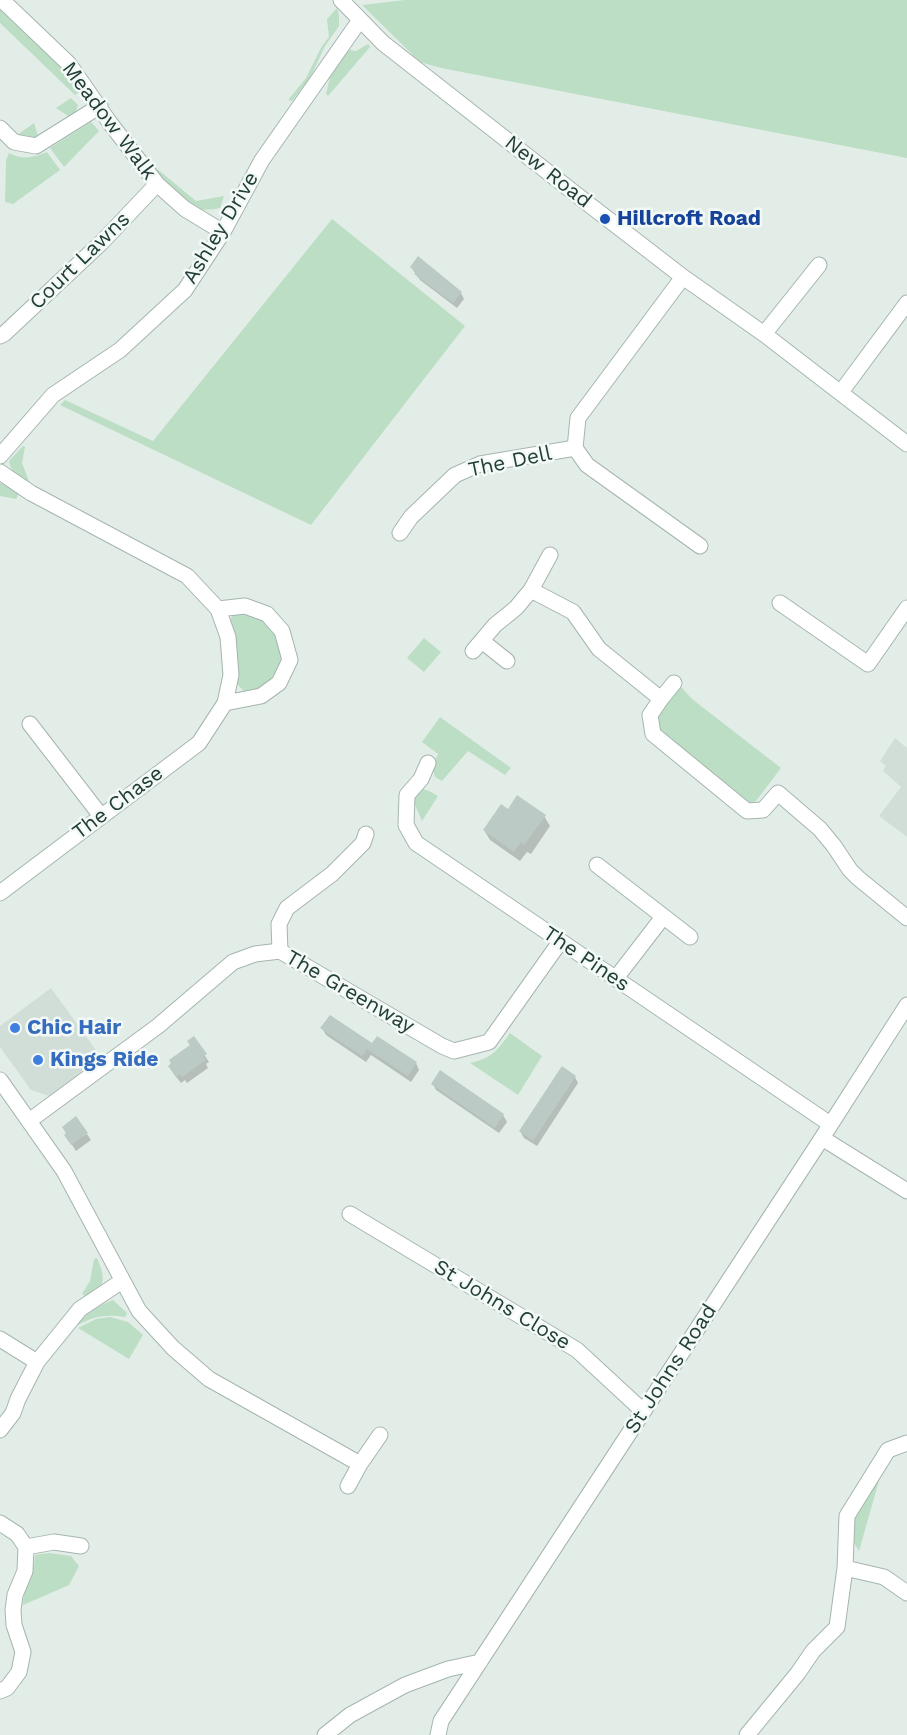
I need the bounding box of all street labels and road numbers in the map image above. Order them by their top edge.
street label: Meadow Walk [56,57,162,185]
street label: New Road [500,130,596,214]
street label: Ashley Drive [178,167,264,289]
street label: Court Lawns [25,207,135,315]
street label: The Dell [466,441,554,483]
street label: The Chase [68,761,168,845]
street label: The Pines [538,921,634,997]
street label: The Greenway [281,945,419,1039]
street label: St Johns Close [429,1254,575,1356]
street label: St Johns Road [620,1300,722,1438]

